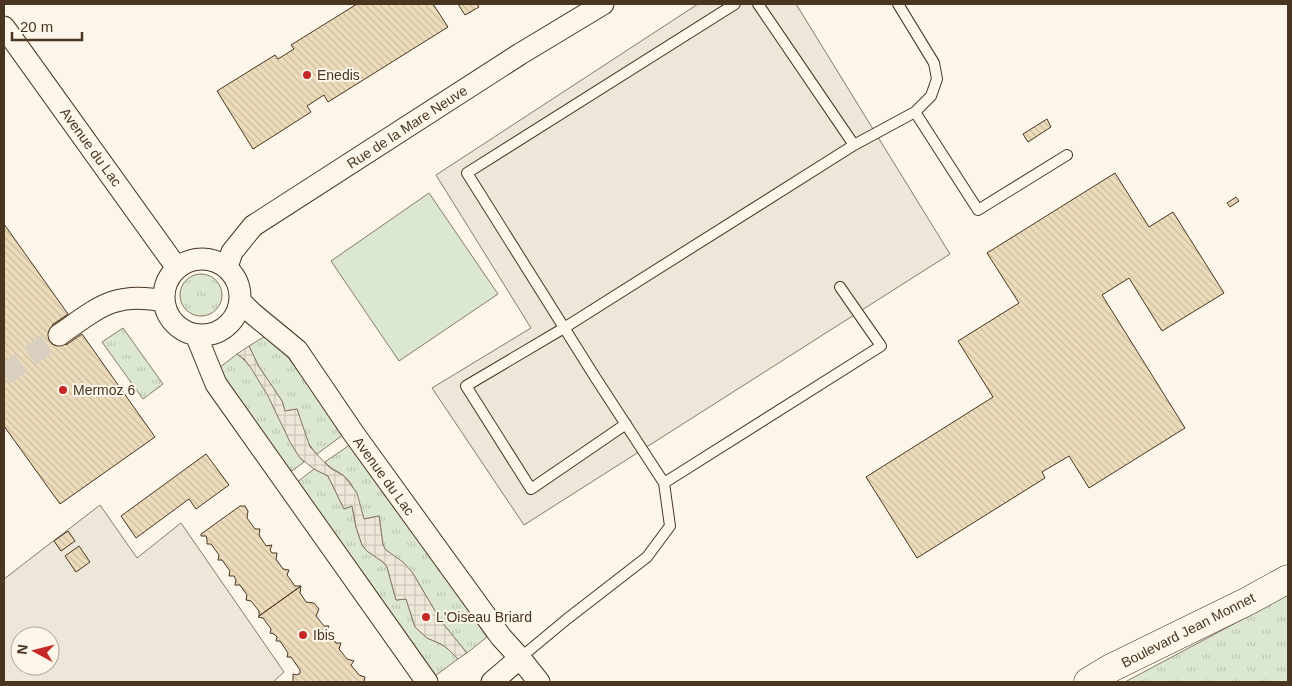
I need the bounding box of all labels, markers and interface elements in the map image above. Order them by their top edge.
scale bar [12,10,82,42]
text: 20 m [20,18,53,35]
place label: Enedis [317,67,360,83]
marker: Enedis [301,69,313,81]
street label: Rue de la Mare Neuve [344,82,470,172]
street label: Avenue du Lac [57,105,125,189]
place label: Mermoz 6 [73,382,135,398]
marker: Mermoz 6 [57,384,69,396]
street label: Avenue du Lac [350,434,418,518]
street label: Boulevard Jean Monnet [1118,589,1258,671]
place label: L'Oiseau Briard [436,609,532,625]
marker: L'Oiseau Briard [420,611,432,623]
north arrow [10,626,60,676]
place label: Ibis [313,627,335,643]
marker: Ibis [297,629,309,641]
text: N [14,643,31,655]

